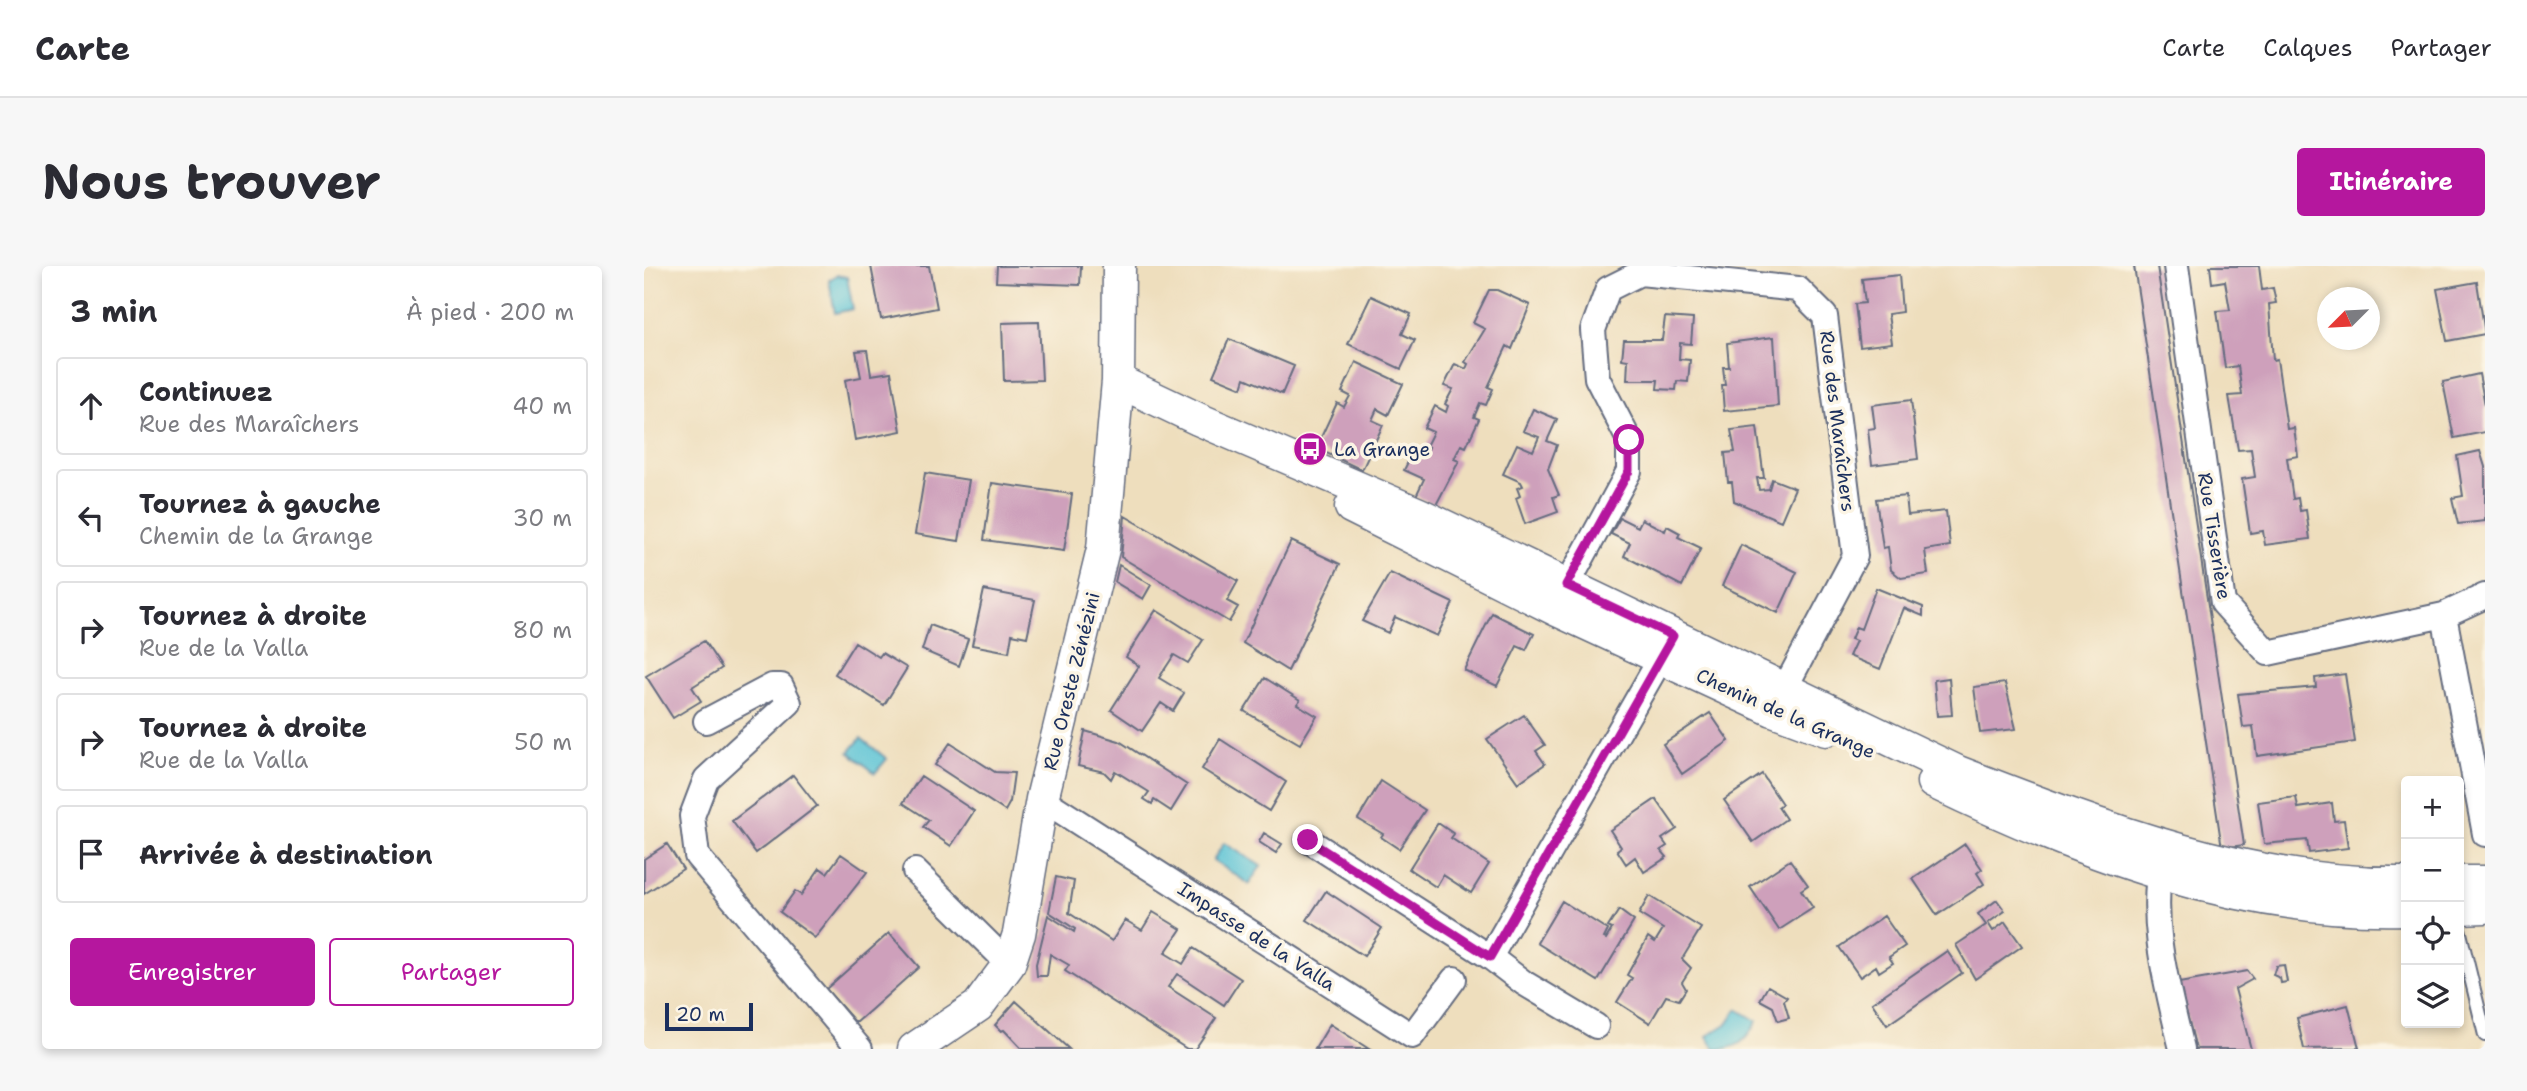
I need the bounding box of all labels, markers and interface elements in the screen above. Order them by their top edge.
text: Carte [35,26,130,71]
text: Carte [2162,32,2225,64]
text: Calques [2263,32,2353,64]
text: Partager [2391,32,2492,64]
button: Itinéraire [2297,148,2485,216]
text: Nous trouver [42,149,381,215]
north arrow [2317,287,2380,350]
text: 3 min [70,291,157,332]
text: À pied · 200 m [406,297,574,327]
street label: Rue des Maraîchers [1814,329,1861,513]
text: Continuez [139,374,273,409]
icon: ahead [72,387,110,425]
text: 40 m [512,391,572,421]
text: Rue des Maraîchers [139,409,360,439]
route start [1613,424,1644,455]
bus stop icon: La Grange [1291,430,1329,468]
place label: La Grange [1334,437,1430,462]
street label: Rue Tisserière [2192,471,2237,601]
text: Tournez à gauche [139,486,381,521]
icon: left [72,499,110,537]
text: 30 m [513,503,572,533]
text: Chemin de la Grange [139,521,373,551]
street label: Rue Oreste Zénézini [1037,589,1106,773]
text: Tournez à droite [139,598,367,633]
icon: right [72,611,110,649]
text: 80 m [513,615,572,645]
text: Rue de la Valla [139,633,308,663]
street label: Chemin de la Grange [1692,663,1879,764]
text: Tournez à droite [139,710,367,745]
icon: right [72,723,110,761]
text: 50 m [514,727,572,757]
text: Rue de la Valla [139,745,308,775]
map controls [2401,776,2464,1028]
button: + [2401,776,2464,839]
route end [1292,824,1323,855]
icon: arrive [72,835,110,873]
text: Arrivée à destination [139,837,433,872]
button: − [2401,839,2464,902]
street label: Impasse de la Valla [1173,876,1341,997]
button: locate [2401,902,2464,965]
button: Enregistrer [70,938,315,1006]
button: Partager [329,938,574,1006]
button: layers [2401,965,2464,1028]
scale bar [665,1000,752,1032]
text: 20 m [676,1002,725,1027]

